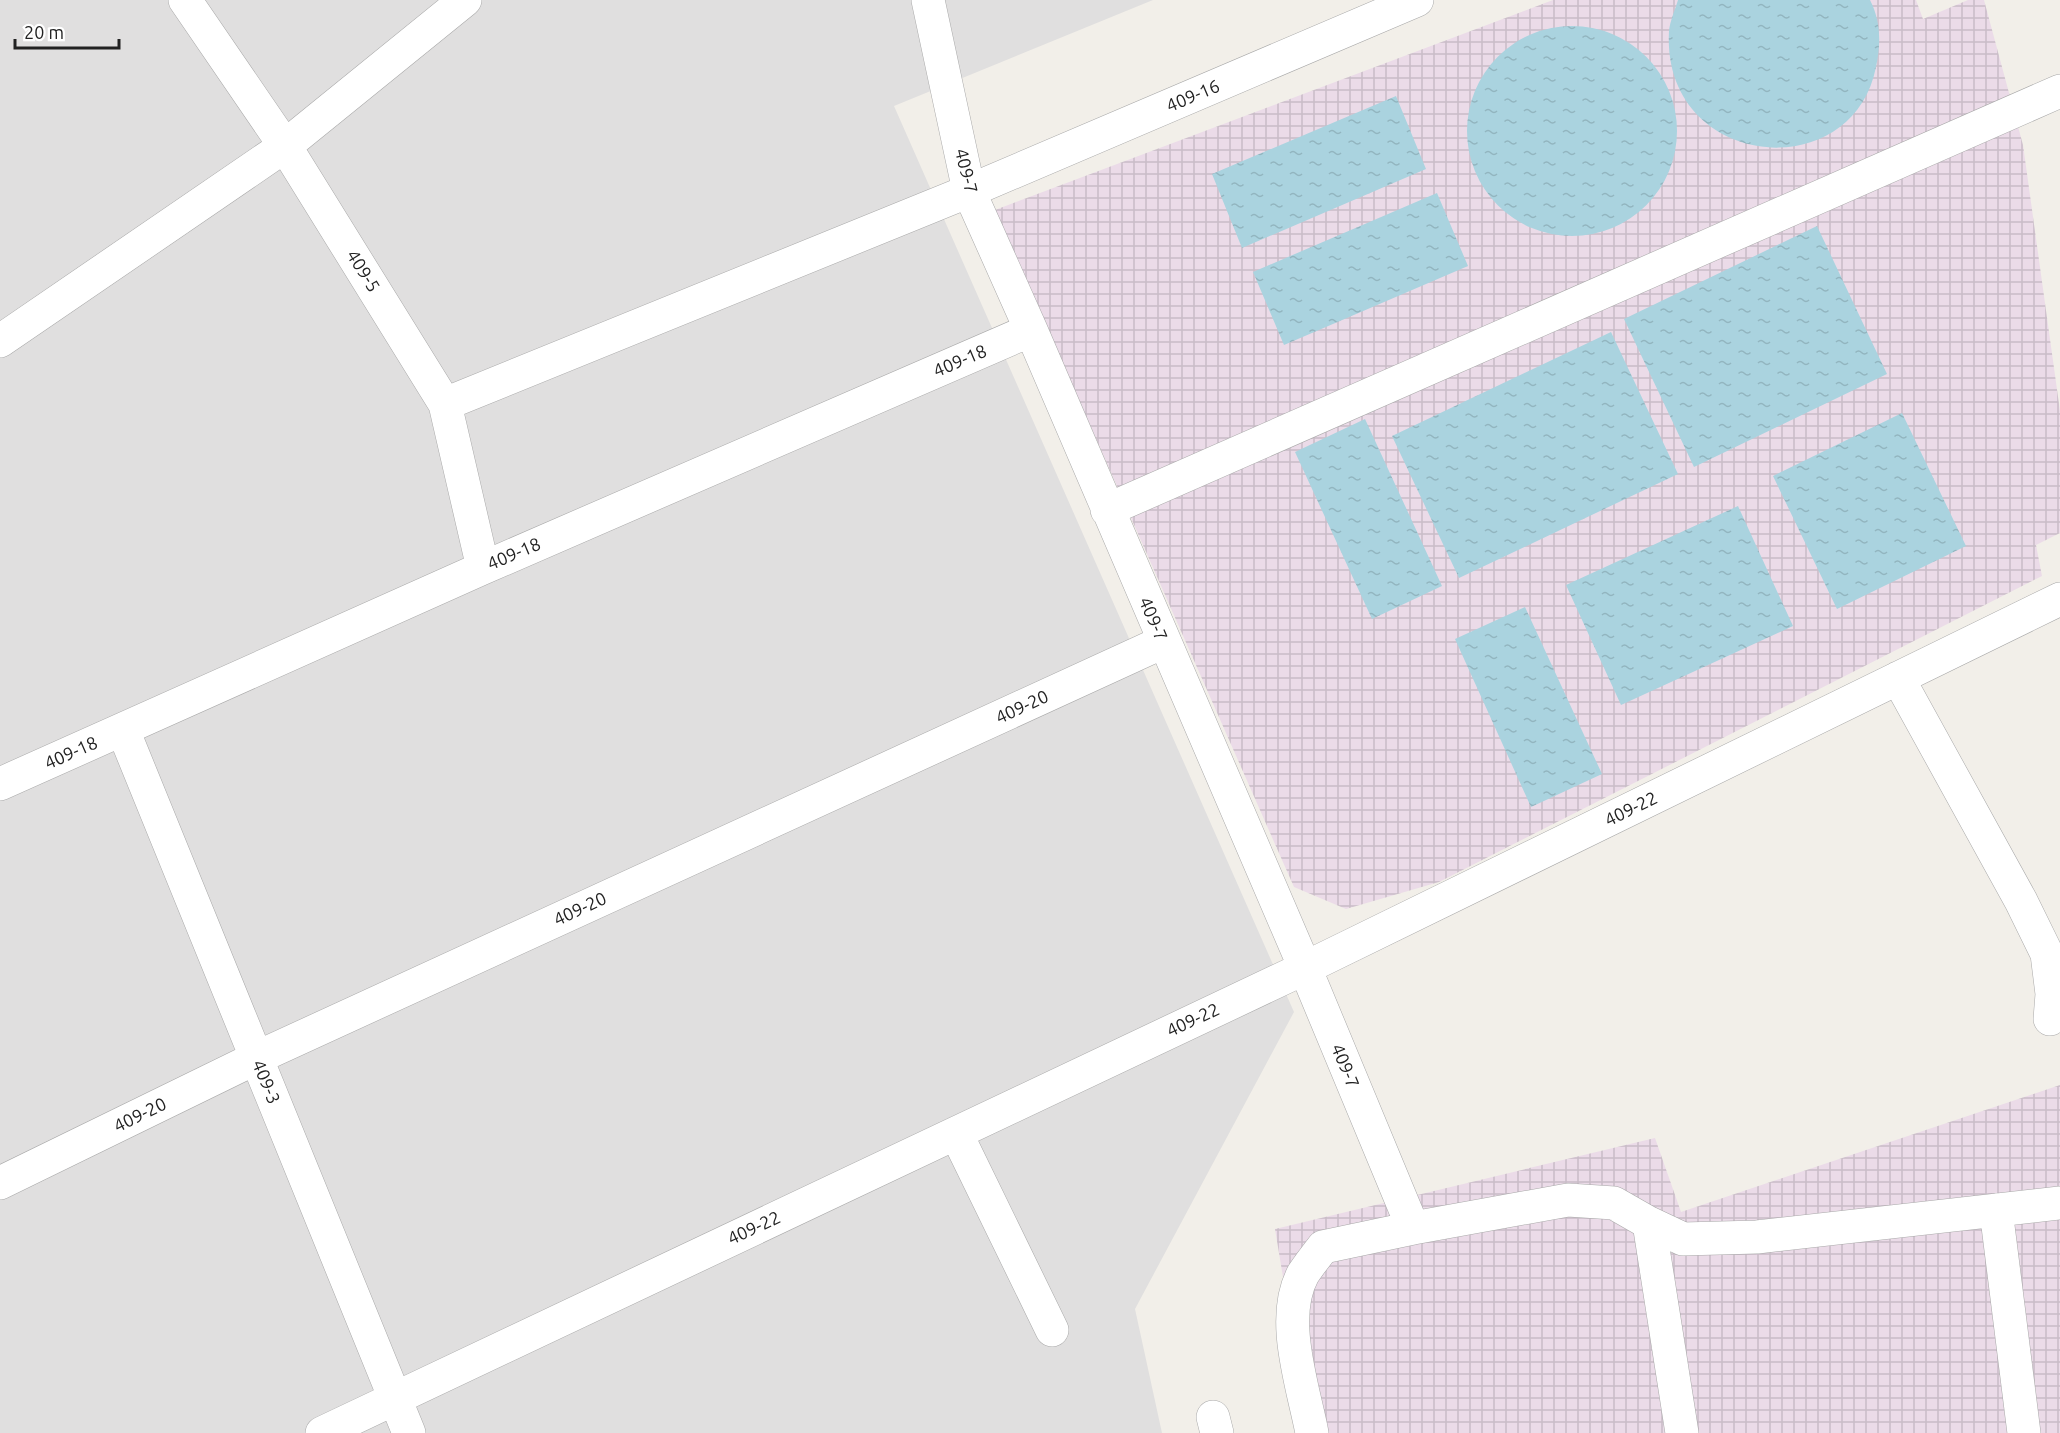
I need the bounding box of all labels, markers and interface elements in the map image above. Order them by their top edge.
scale bar [15,12,118,50]
text: 20 m [24,22,64,42]
street label: 409-16 [1163,75,1222,115]
street label: 409-7 [952,146,982,195]
street label: 409-5 [343,246,384,295]
street label: 409-18 [930,340,989,380]
street label: 409-18 [484,533,543,573]
street label: 409-7 [1136,594,1172,644]
street label: 409-20 [992,685,1051,727]
street label: 409-18 [41,732,100,773]
street label: 409-22 [1601,787,1660,829]
street label: 409-20 [550,887,609,929]
street label: 409-22 [1163,998,1222,1040]
street label: 409-7 [1328,1041,1364,1091]
street label: 409-3 [249,1057,285,1107]
street label: 409-20 [110,1093,169,1135]
street label: 409-22 [724,1206,783,1248]

